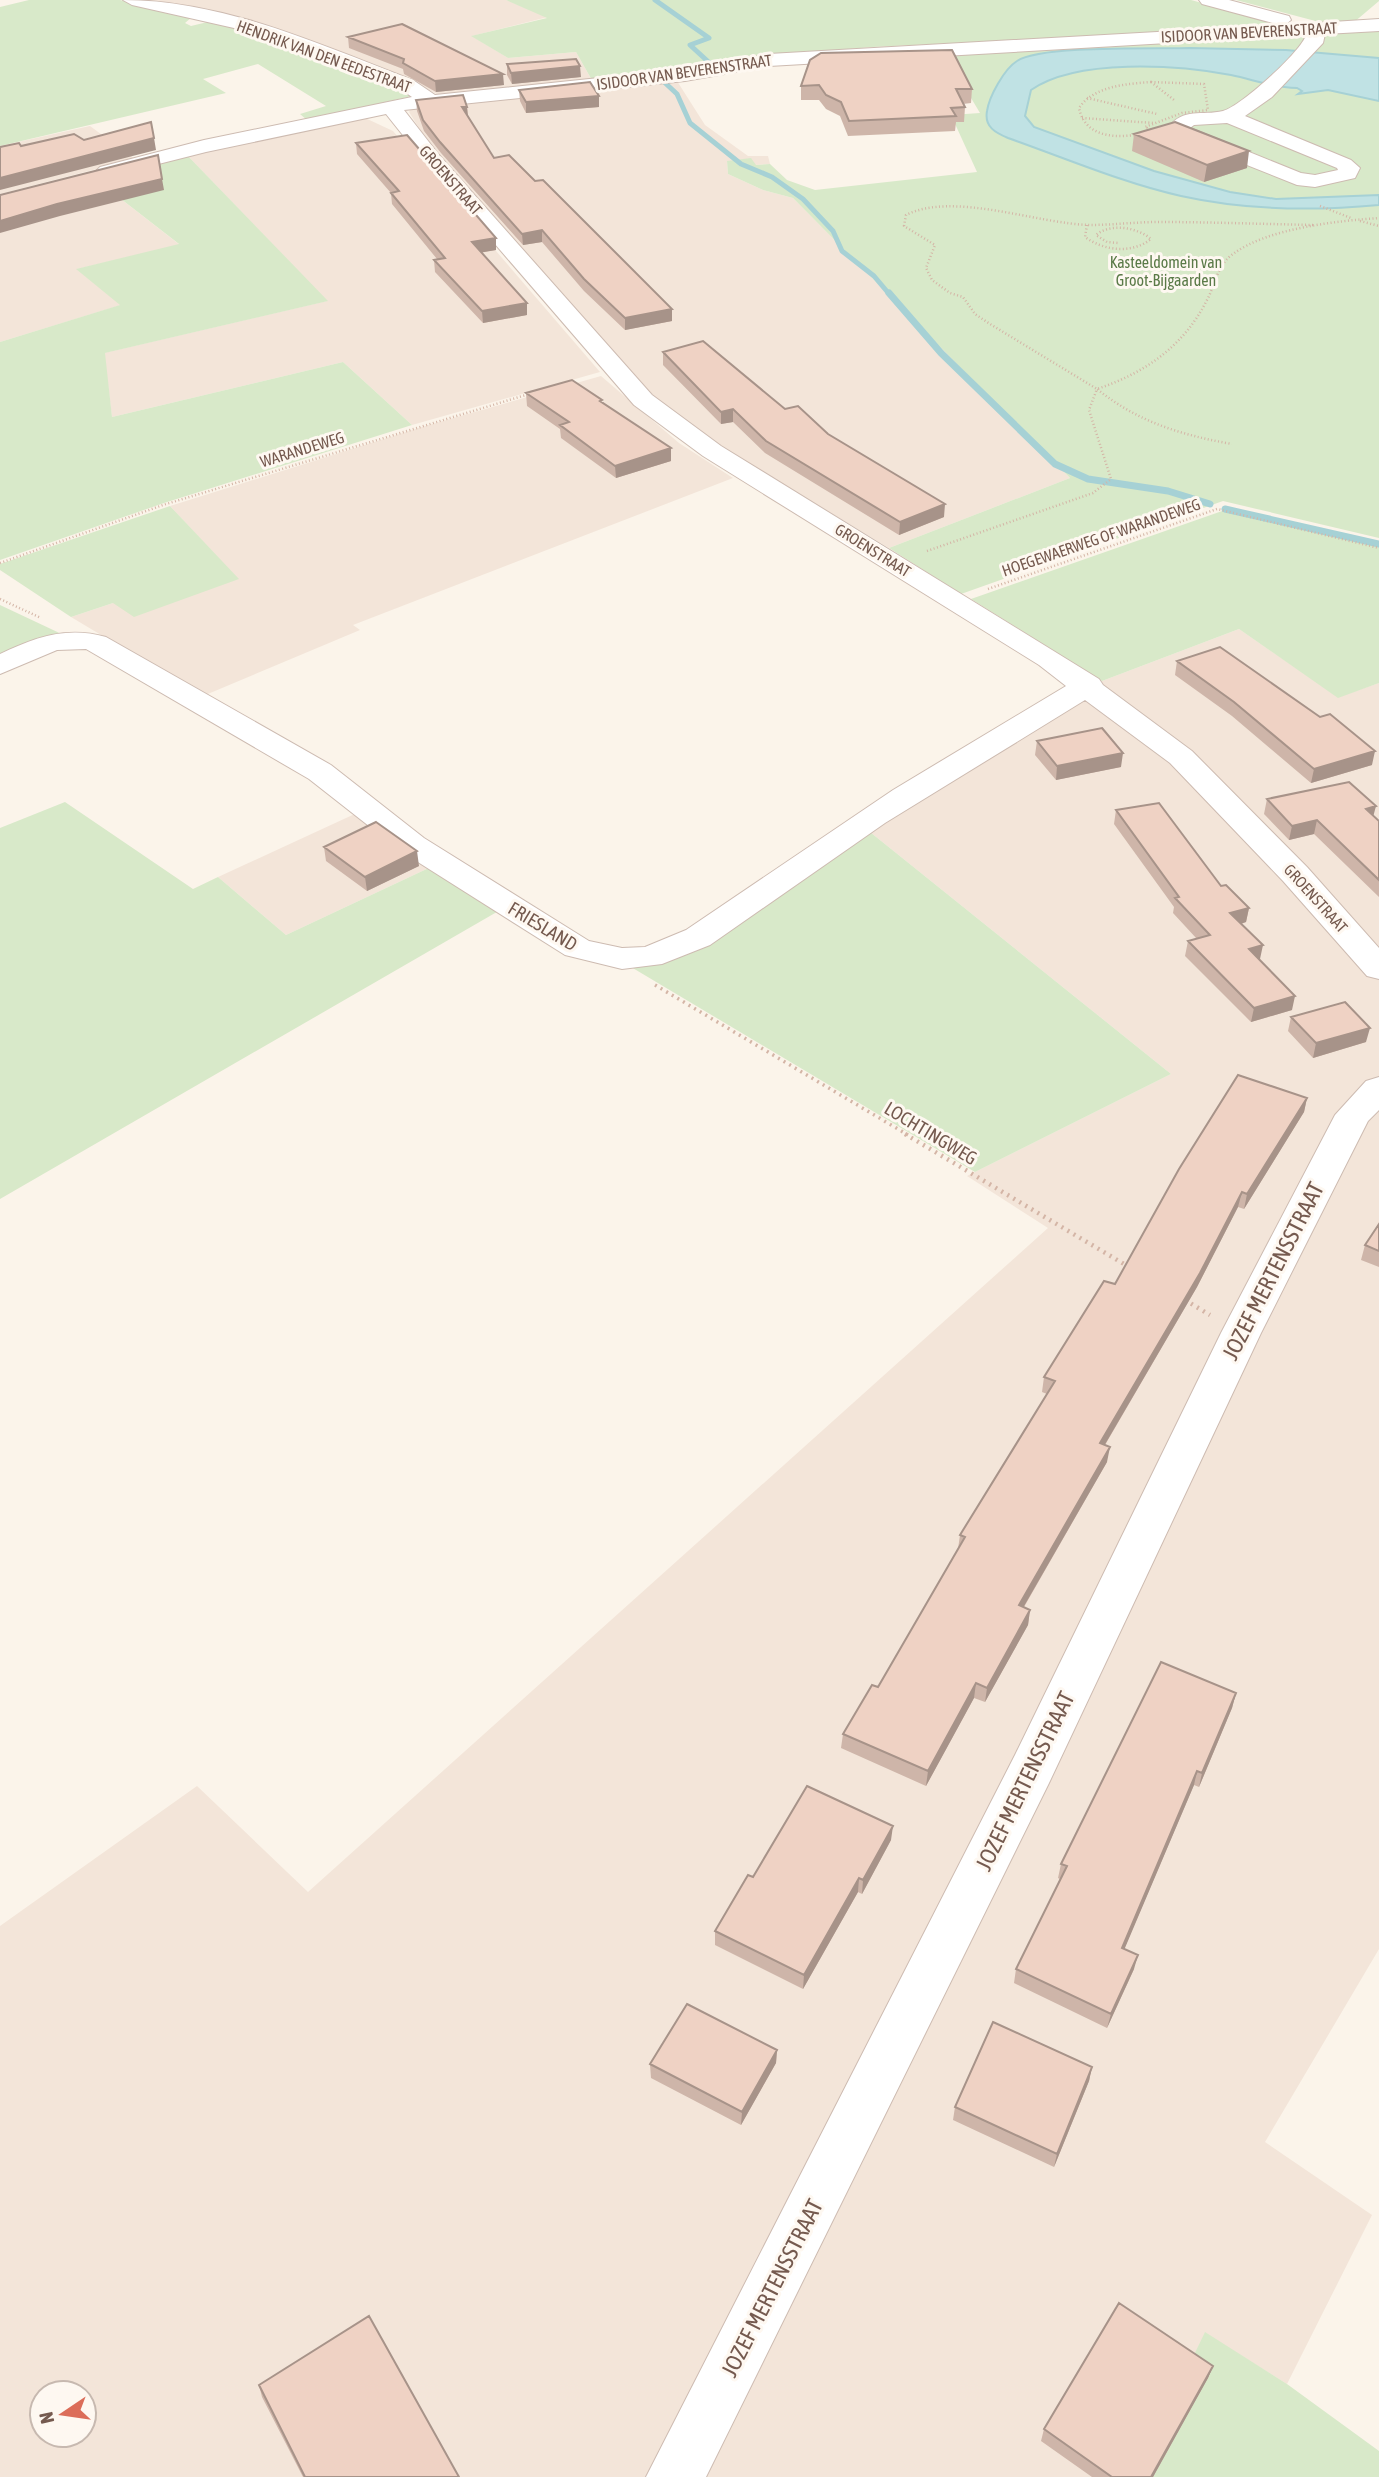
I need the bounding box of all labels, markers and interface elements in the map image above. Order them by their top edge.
street label: HENDRIK VAN DEN EEDESTRAAT [234,16,414,96]
street label: ISIDOOR VAN BEVERENSTRAAT [1160,18,1338,46]
street label: ISIDOOR VAN BEVERENSTRAAT [595,51,773,93]
street label: GROENSTRAAT [416,142,486,218]
park label: Kasteeldomein van Groot-Bijgaarden [1110,253,1222,290]
street label: WARANDEWEG [258,428,346,470]
street label: HOEGEWAERWEG OF WARANDEWEG [999,495,1203,579]
street label: GROENSTRAAT [832,520,914,580]
street label: GROENSTRAAT [1281,860,1351,936]
street label: FRIESLAND [505,897,581,955]
street label: LOCHTINGWEG [881,1097,981,1169]
street label: JOZEF MERTENSSTRAAT [1217,1178,1329,1364]
street label: JOZEF MERTENSSTRAAT [970,1687,1080,1875]
street label: JOZEF MERTENSSTRAAT [716,2195,828,2381]
north arrow [28,2379,98,2449]
text: N [34,2410,58,2426]

